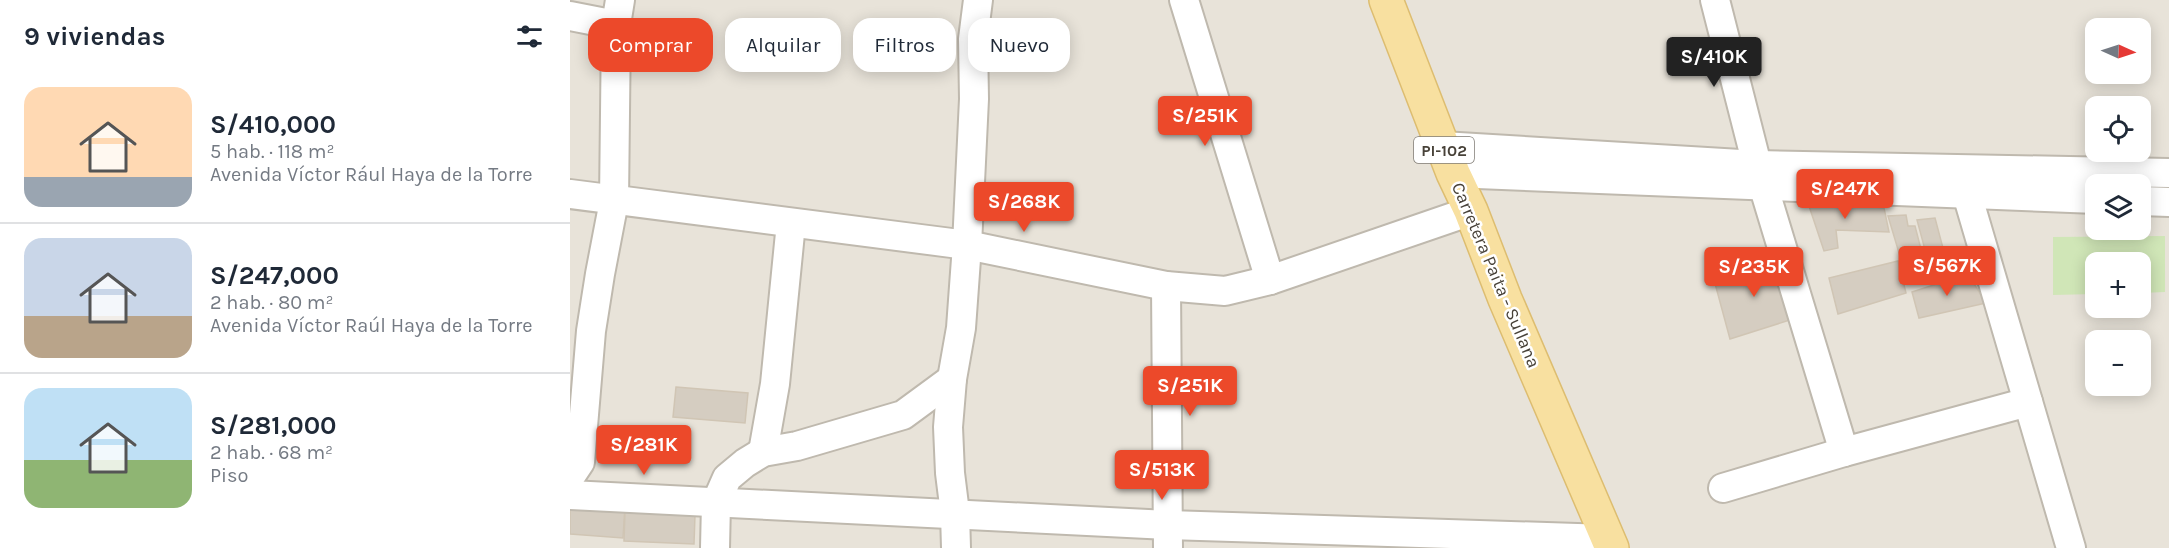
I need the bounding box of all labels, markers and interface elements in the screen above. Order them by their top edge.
chip: Comprar [588,18,713,72]
chip: Alquilar [725,18,841,72]
chip: Filtros [853,18,956,72]
chip: Nuevo [968,18,1070,72]
north arrow [2085,18,2151,84]
map controls [2085,18,2151,396]
icon: filters [513,20,546,53]
text: 9 viviendas [24,21,165,52]
pin: S/410K [1665,37,1763,88]
text: S/410K [1681,45,1747,68]
pin: S/251K [1156,96,1254,147]
button: locate [2085,96,2151,162]
text: S/251K [1172,104,1238,127]
text: S/410,000 [210,109,336,140]
icon: home [72,111,144,183]
road number: PI-102 [1414,137,1474,163]
text: 5 hab. · 118 m² [210,140,335,163]
text: Avenida Víctor Rául Haya de la Torre [210,163,532,186]
pin: S/247K [1796,169,1894,220]
button: layers [2085,174,2151,240]
text: S/247K [1810,177,1880,200]
street label: Carretera Paita - Sullana [1447,179,1545,371]
pin: S/268K [975,182,1073,233]
text: S/268K [988,190,1060,213]
pin: S/567K [1898,246,1996,297]
pin: S/235K [1705,247,1803,298]
button: + [2085,252,2151,318]
text: S/567K [1913,254,1982,277]
text: S/235K [1718,255,1790,278]
text: S/247,000 [210,260,339,291]
icon: home [72,262,144,334]
text: 2 hab. · 80 m² [210,291,334,314]
text: Avenida Víctor Raúl Haya de la Torre [210,314,532,337]
button: − [2085,330,2151,396]
pin: S/251K [1141,366,1239,417]
text: S/251K [1157,374,1223,397]
text: S/281,000 [210,410,337,441]
icon: home [72,412,144,484]
pin: S/281K [595,425,693,476]
text: S/281K [610,433,678,456]
text: 2 hab. · 68 m² [210,441,333,464]
pin: S/513K [1113,450,1211,501]
text: S/513K [1129,458,1195,481]
text: Piso [210,464,248,487]

